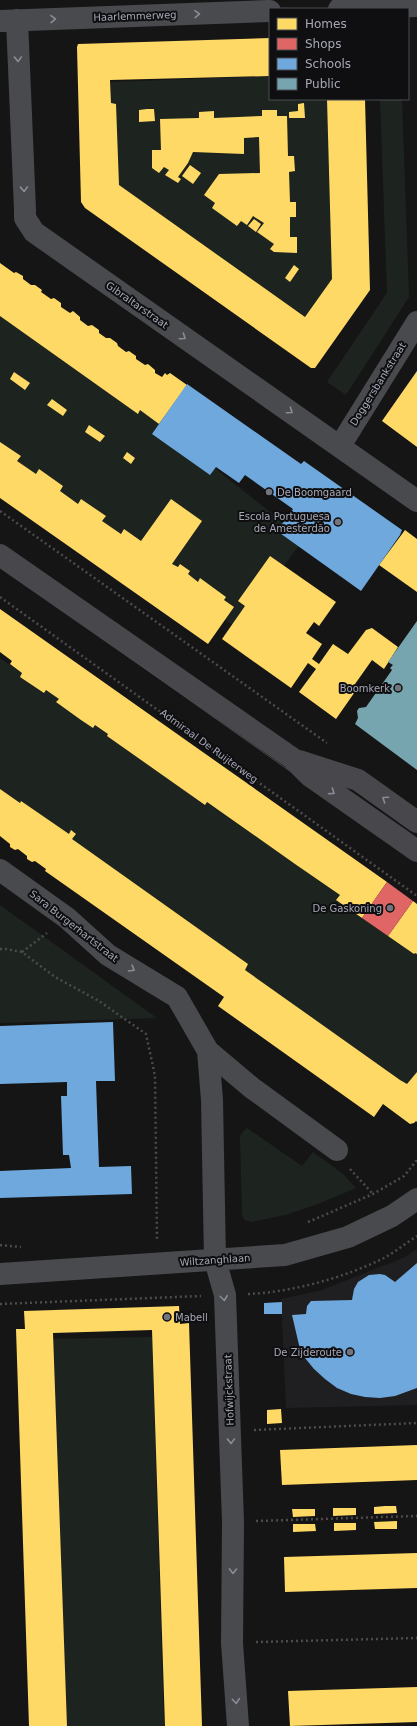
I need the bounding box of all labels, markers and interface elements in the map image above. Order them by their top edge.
legend [269,8,409,100]
street label: Haarlemmerweg [93,9,177,23]
one-way arrow [194,10,200,18]
one-way arrow [50,15,56,23]
text: Homes [305,17,347,31]
text: Shops [305,37,341,51]
one-way arrow [14,56,23,62]
text: Schools [305,57,351,71]
text: Public [305,77,341,91]
one-way arrow [19,186,28,192]
street label: Gibraltarstraat [104,279,170,331]
one-way arrow [179,332,186,340]
street label: Doggersbankstraat [348,340,408,428]
one-way arrow [285,406,292,413]
marker: De Boomgaard [264,487,274,497]
place label: De Boomgaard [277,487,352,498]
place label: Escola Portuguesa de Amesterdão [238,511,330,534]
marker: Escola Portuguesa de Amesterdão [333,517,343,527]
place label: Boomkerk [340,683,390,694]
marker: Boomkerk [393,683,403,693]
street label: Admiraal De Ruijterweg [158,707,260,785]
one-way arrow [328,787,335,794]
one-way arrow [383,797,390,804]
street label: Sara Burgerhartstraat [28,888,121,964]
place label: De Gaskoning [313,903,382,914]
marker: De Gaskoning [385,903,395,913]
one-way arrow [128,965,135,972]
street label: Wiltzanghlaan [179,1252,251,1268]
one-way arrow [220,1295,229,1301]
marker: Mabell [162,1312,172,1322]
place label: Mabell [175,1312,208,1323]
place label: De Zijderoute [274,1347,342,1358]
marker: De Zijderoute [345,1347,355,1357]
street label: Hofwijckstraat [222,1354,236,1426]
one-way arrow [227,1438,235,1444]
one-way arrow [229,1568,237,1574]
one-way arrow [232,1698,241,1704]

